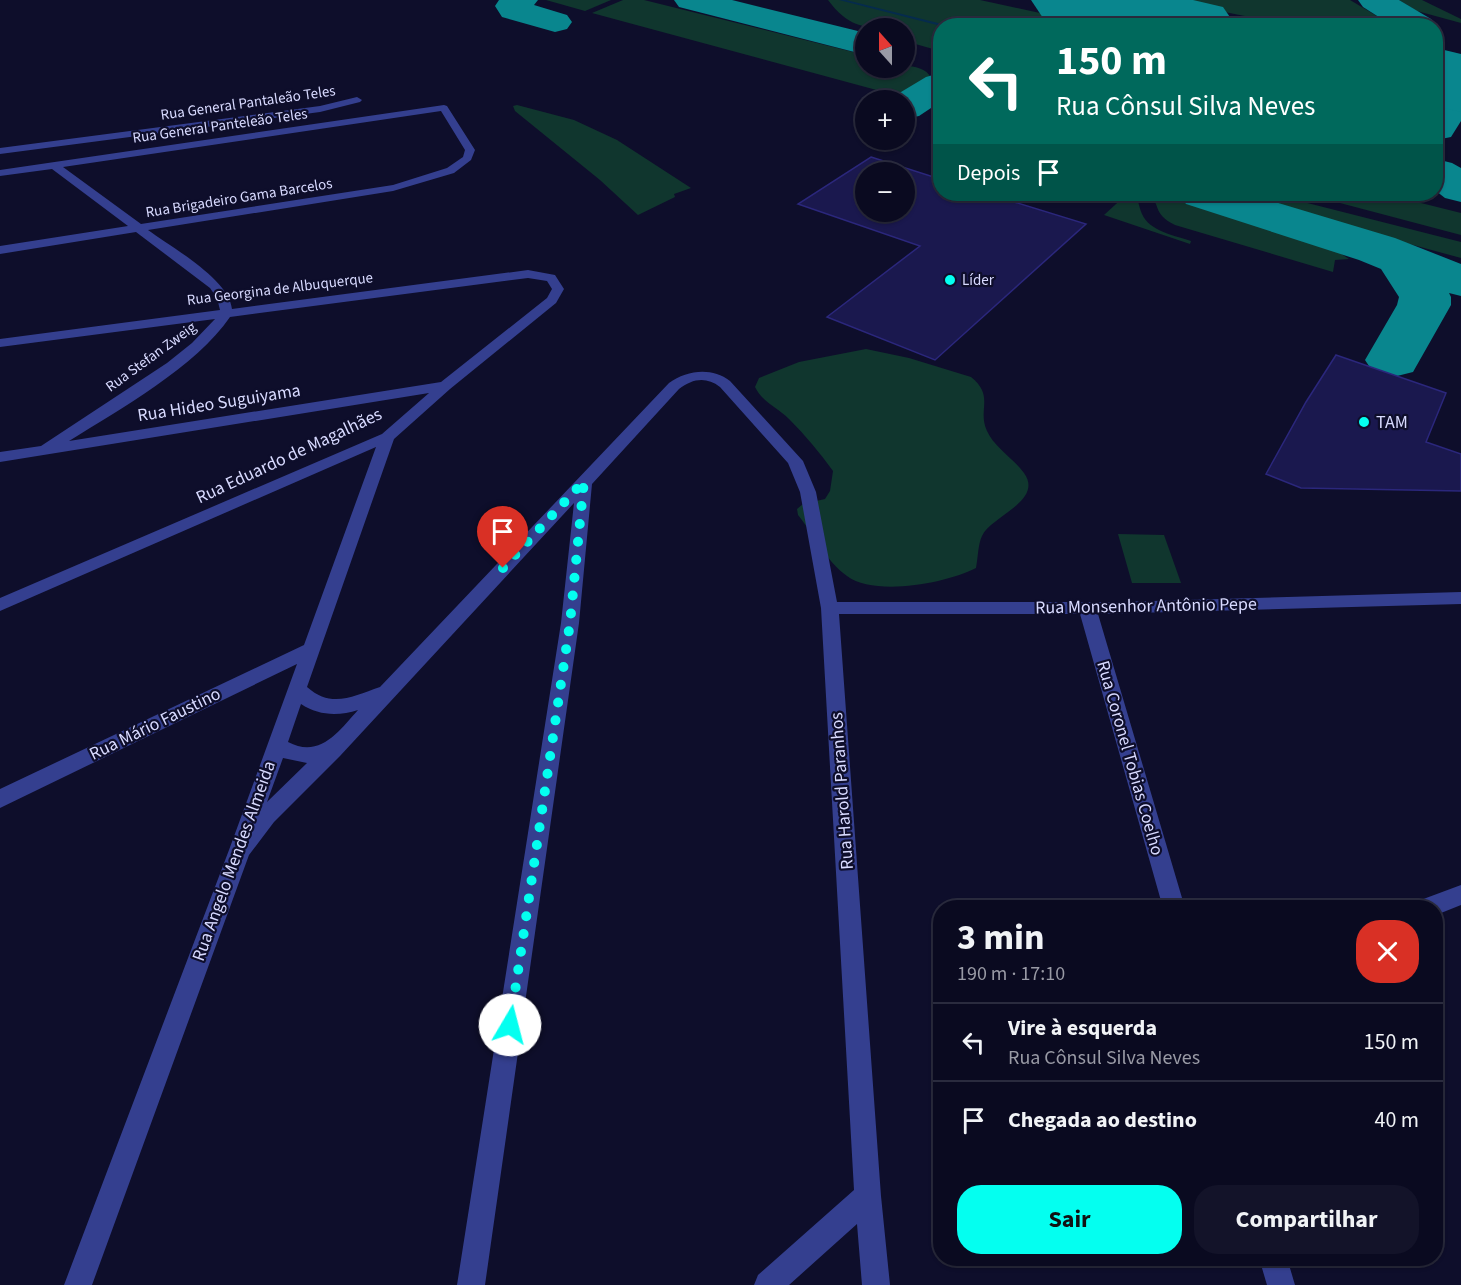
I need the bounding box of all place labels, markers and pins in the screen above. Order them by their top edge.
place label: Líder [962,270,995,291]
marker: Líder [943,273,957,287]
place label: TAM [1376,410,1408,435]
marker: TAM [1357,415,1371,429]
pin [477,506,528,568]

